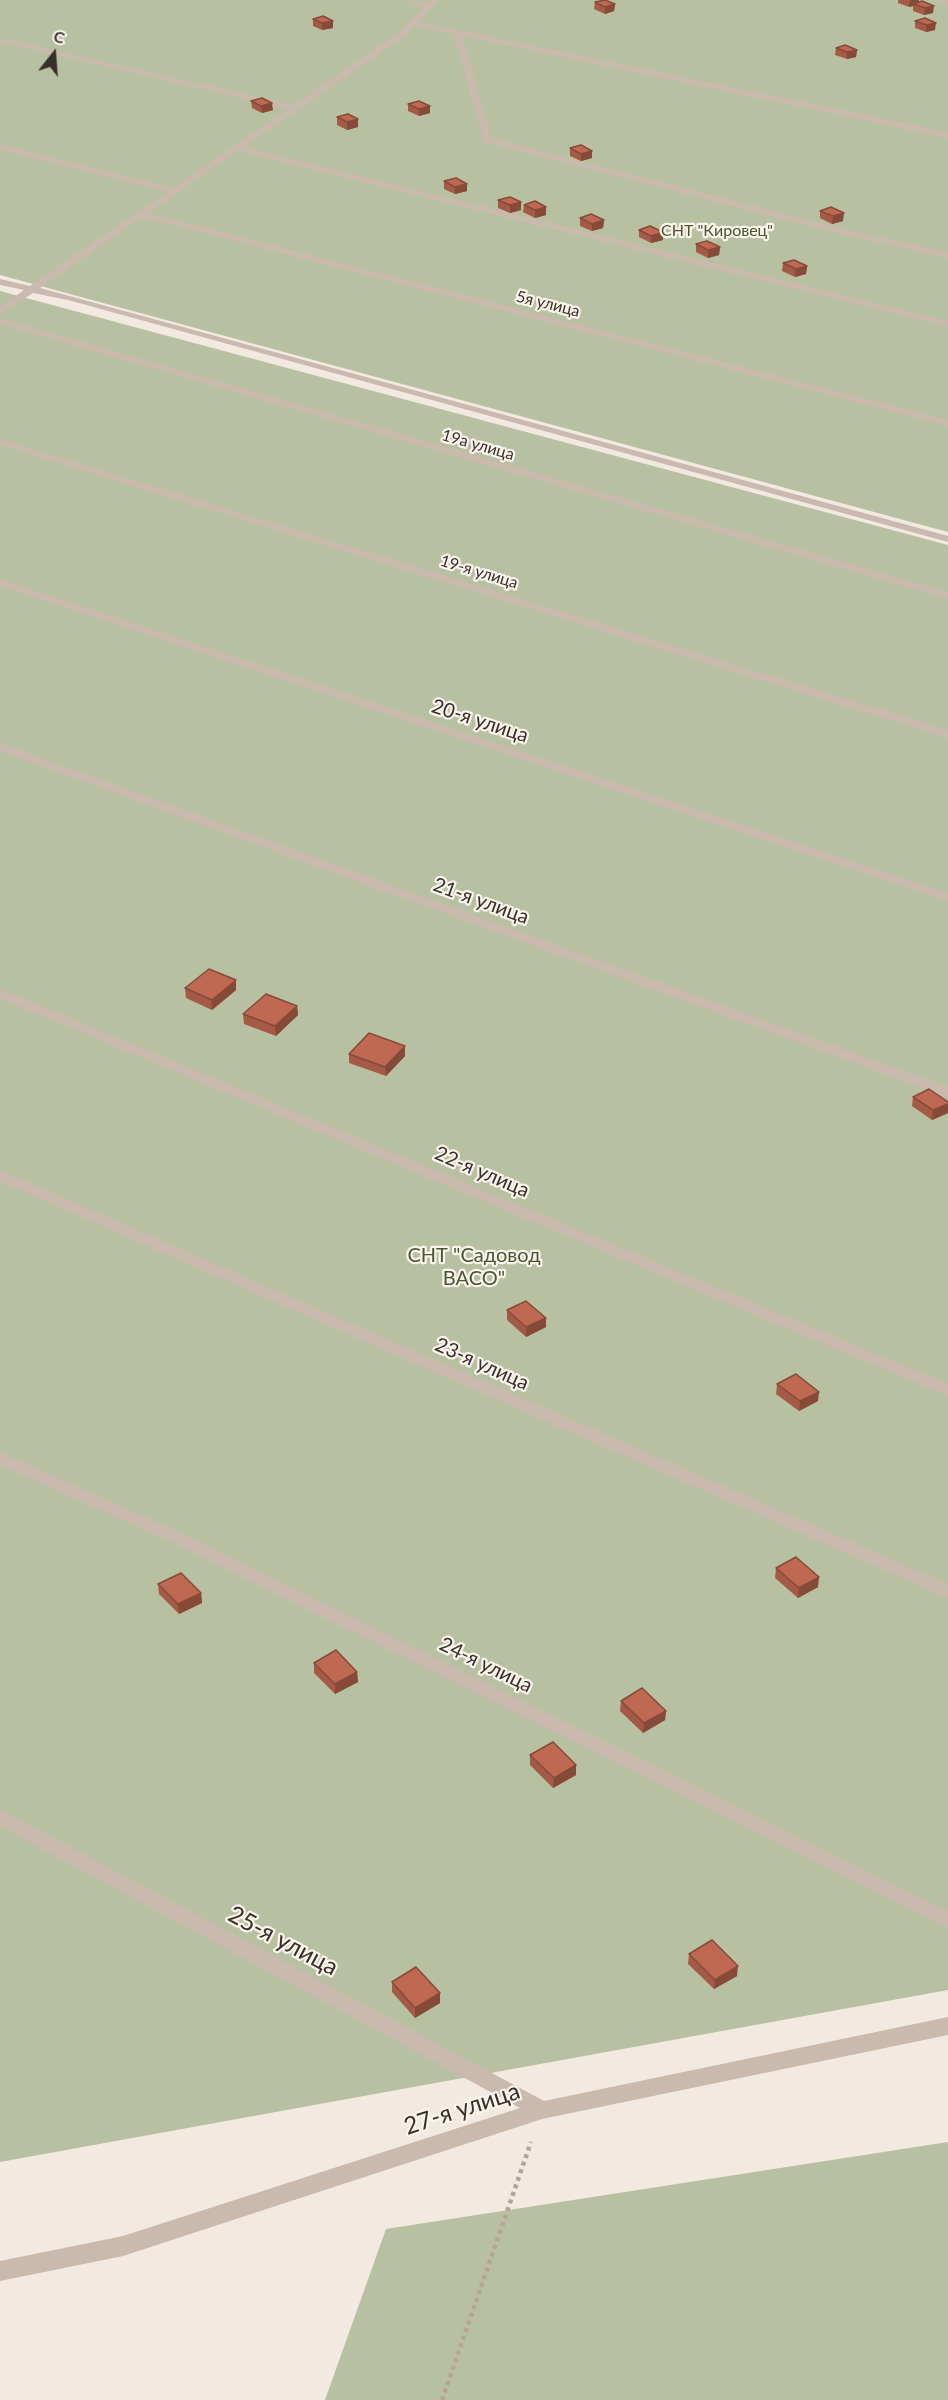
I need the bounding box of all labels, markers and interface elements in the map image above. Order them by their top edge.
north arrow [24,24,84,84]
text: С [52,26,67,47]
park label: СНТ "Кировец" [661,221,773,241]
street label: 5я улица [514,287,582,321]
street label: 19а улица [440,426,516,464]
street label: 19-я улица [438,551,520,593]
street label: 20-я улица [429,694,531,748]
street label: 21-я улица [430,873,532,929]
street label: 22-я улица [431,1141,533,1203]
park label: СНТ "Садовод ВАСО" [407,1244,541,1291]
street label: 23-я улица [431,1333,533,1395]
street label: 24-я улица [436,1632,536,1698]
street label: 25-я улица [223,1900,343,1982]
street label: 27-я улица [400,2077,524,2141]

